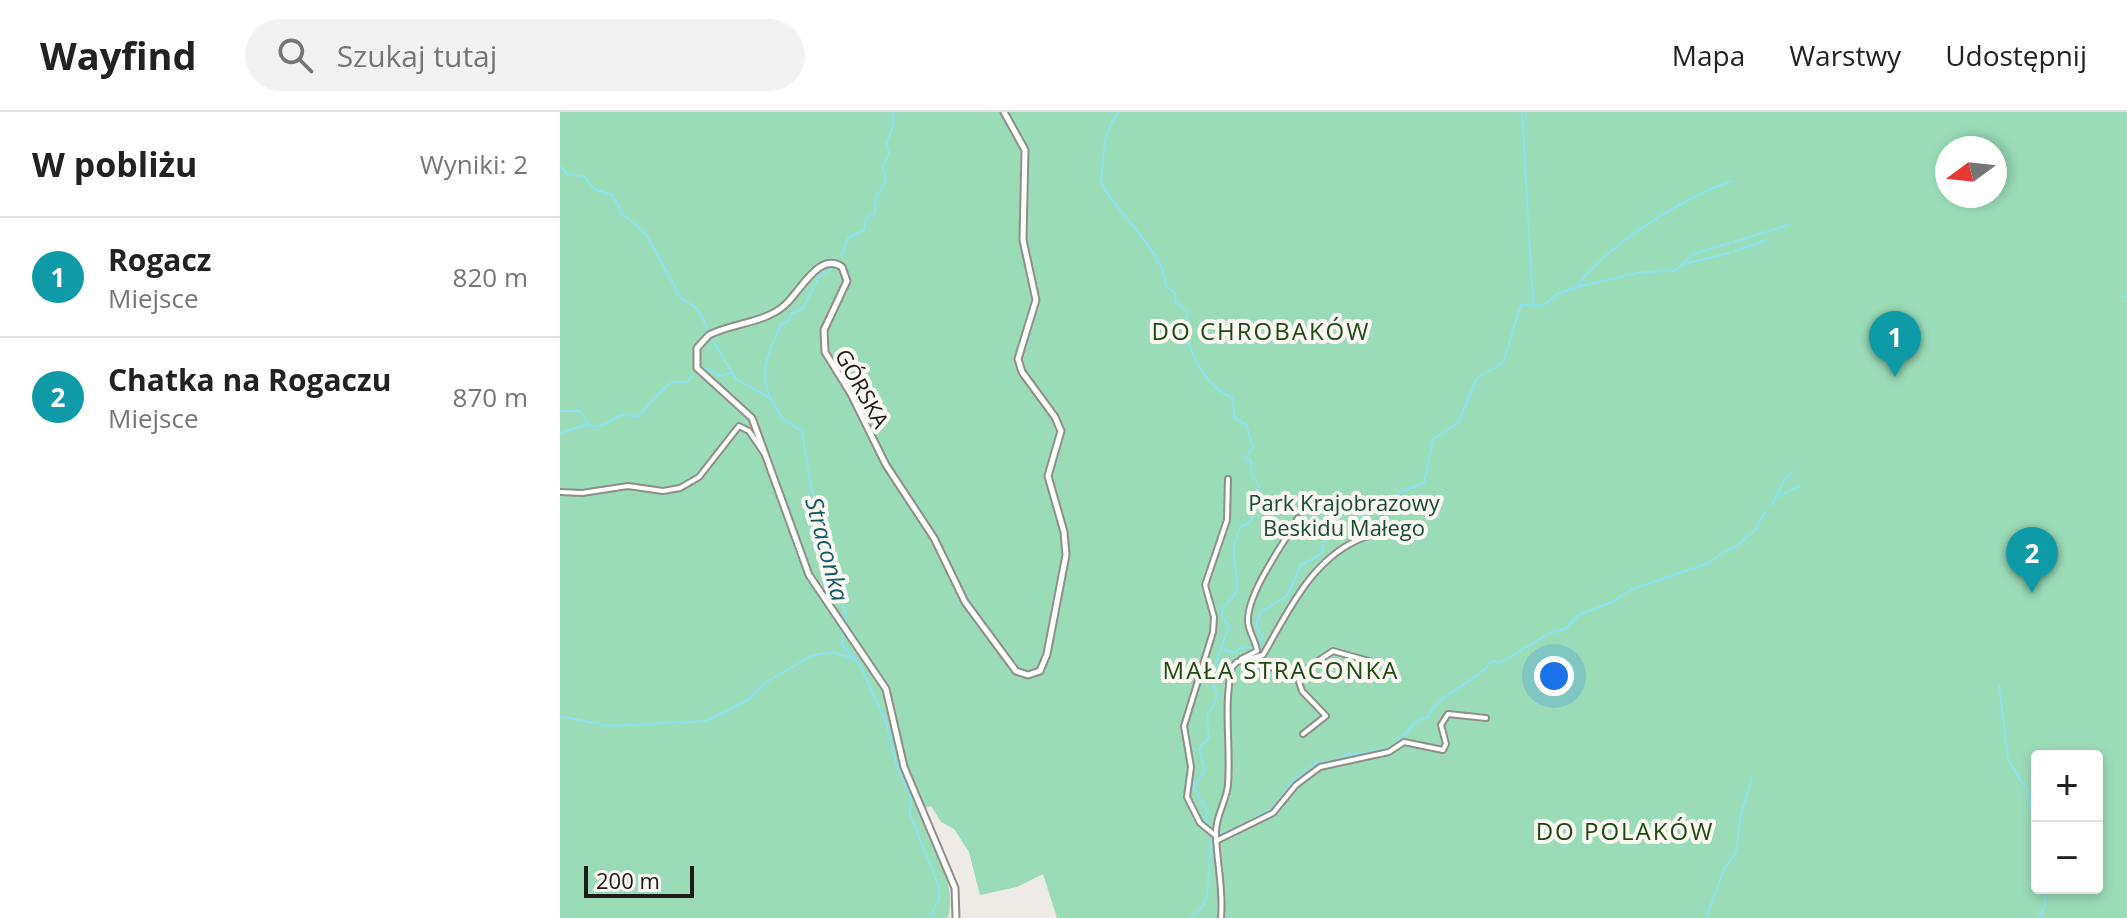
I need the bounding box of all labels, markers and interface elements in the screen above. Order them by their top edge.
search box [245,19,805,91]
text: Wayfind [40,29,197,81]
icon: search [273,33,317,77]
text: Szukaj tutaj [337,35,497,76]
text: Mapa [1672,36,1745,74]
text: Warstwy [1789,36,1901,74]
text: Udostępnij [1945,36,2087,74]
north arrow [1935,136,2007,208]
text: W pobliżu [32,141,197,187]
text: Wyniki: 2 [420,146,528,182]
text: Rogacz [108,239,212,280]
text: 1 [51,259,65,295]
text: 820 m [453,259,528,295]
text: Miejsce [108,280,199,316]
pin: 1 [1869,311,1921,377]
district label: DO CHROBAKÓW [1152,314,1370,347]
street label: GÓRSKA [829,343,897,433]
text: Chatka na Rogaczu [108,359,391,400]
text: 2 [51,379,65,415]
text: 870 m [453,379,528,415]
text: Miejsce [108,400,199,436]
park label: Park Krajobrazowy Beskidu Małego [1248,487,1441,542]
water label: Straconka [798,493,858,605]
pin: 2 [2006,527,2058,593]
district label: MAŁA STRACONKA [1163,653,1399,686]
your location [1534,656,1574,696]
map controls [2031,750,2103,894]
button: + [2031,750,2103,822]
district label: DO POLAKÓW [1536,814,1714,847]
button: − [2031,822,2103,894]
scale bar [584,862,694,898]
text: 200 m [596,865,660,895]

